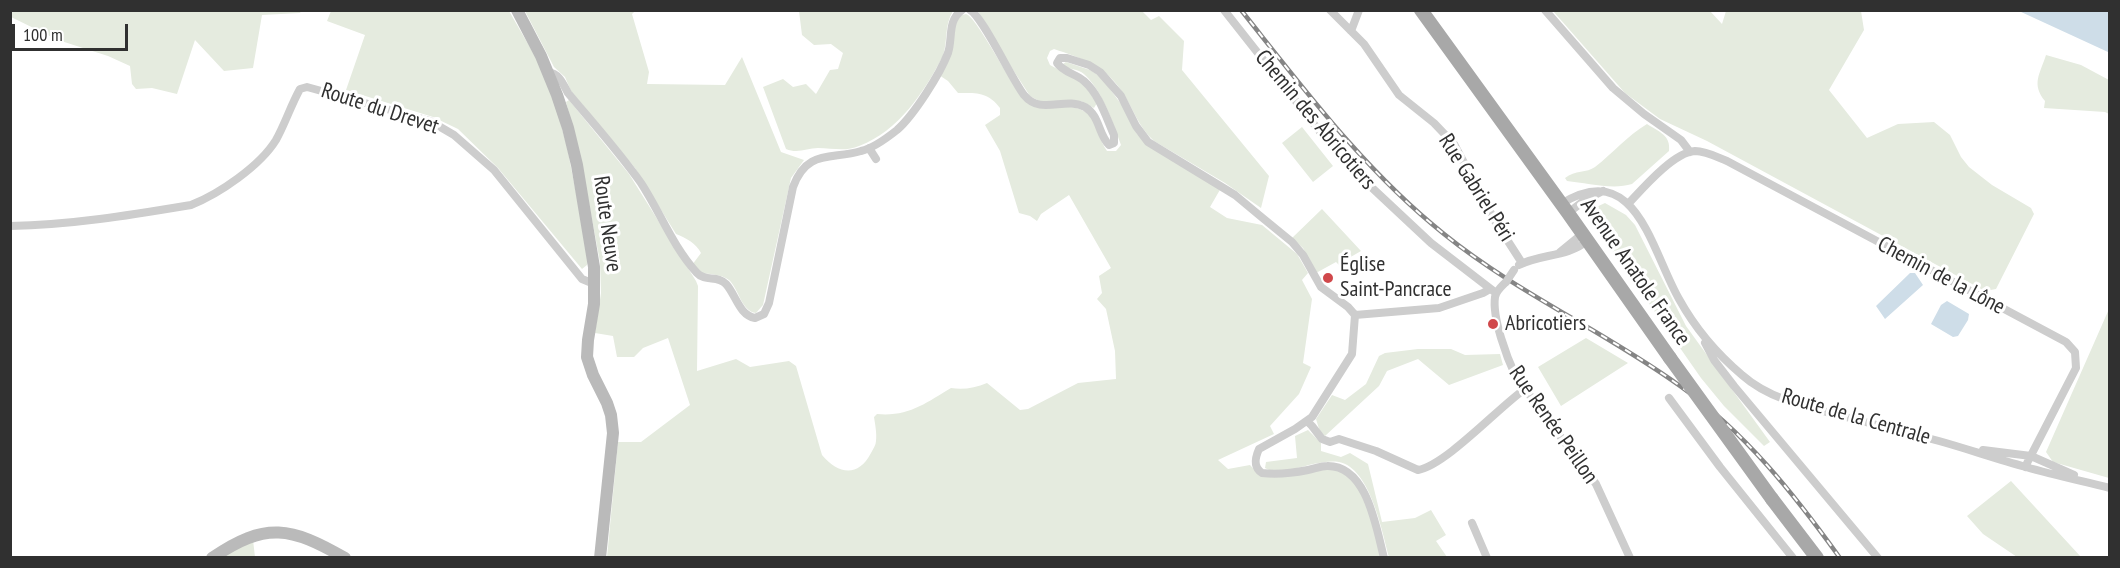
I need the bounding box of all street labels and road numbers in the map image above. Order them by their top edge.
street label: Chemin des Abricotiers [1249,45,1381,195]
street label: Route du Drevet [318,78,442,140]
street label: Rue Gabriel Péri [1433,129,1519,247]
street label: Route Neuve [587,174,627,274]
street label: Avenue Anatole France [1574,193,1696,351]
street label: Chemin de la Lône [1873,231,2009,321]
street label: Rue Renée Peillon [1503,361,1603,489]
street label: Route de la Centrale [1779,383,1933,451]

